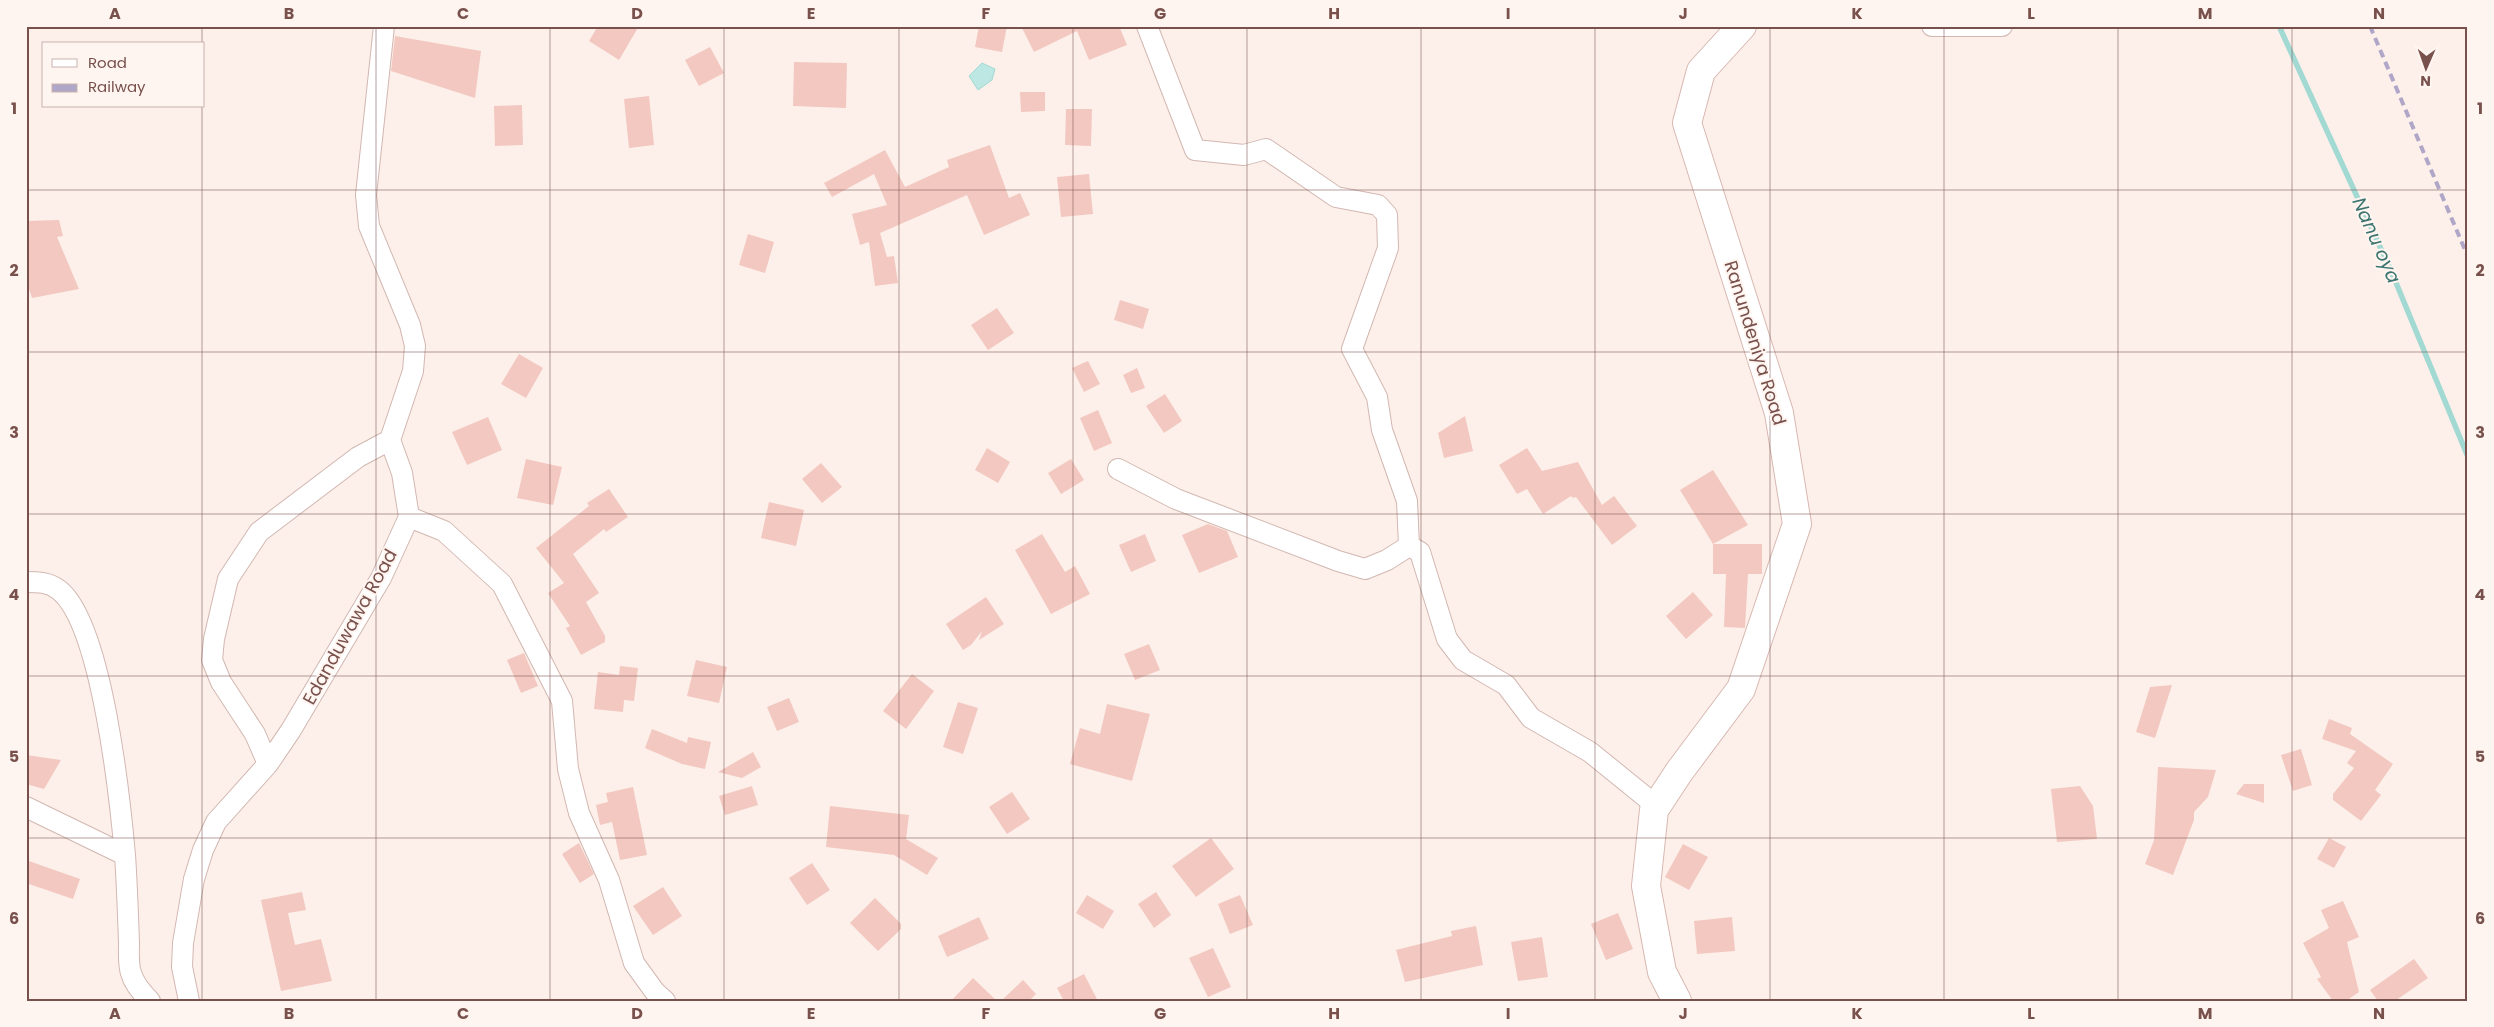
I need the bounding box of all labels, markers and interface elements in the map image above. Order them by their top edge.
text: A [109,2,121,25]
text: B [284,2,294,25]
text: C [457,2,469,25]
text: D [631,2,643,25]
text: E [807,2,815,25]
text: F [982,2,991,25]
text: G [1154,2,1166,25]
text: H [1328,2,1340,25]
text: I [1506,2,1510,25]
text: J [1678,2,1688,25]
text: K [1851,2,1863,25]
text: L [2027,2,2035,25]
text: M [2198,2,2212,25]
text: N [2373,2,2385,25]
legend [42,42,205,108]
north arrow [2402,42,2452,92]
text: Road [88,52,127,73]
text: N [2420,71,2431,91]
text: Railway [88,76,146,97]
text: 1 [11,97,17,120]
text: 1 [2477,97,2483,120]
water label: Nanu oya [2346,193,2408,288]
street label: Ranundeniya Road [1719,258,1792,428]
text: 2 [9,259,19,282]
text: 2 [2475,259,2485,282]
text: 3 [9,421,19,444]
text: 3 [2475,421,2485,444]
street label: Edanduwawa Road [296,544,403,709]
text: 4 [9,583,20,606]
text: 4 [2475,583,2486,606]
text: 5 [9,745,19,768]
text: 5 [2475,745,2485,768]
text: 6 [9,907,19,930]
text: 6 [2475,907,2485,930]
text: A [109,1002,121,1025]
text: B [284,1002,294,1025]
text: C [457,1002,469,1025]
text: D [631,1002,643,1025]
text: E [807,1002,815,1025]
text: F [982,1002,991,1025]
text: G [1154,1002,1166,1025]
text: H [1328,1002,1340,1025]
text: I [1506,1002,1510,1025]
text: J [1678,1002,1688,1025]
text: K [1851,1002,1863,1025]
text: L [2027,1002,2035,1025]
text: M [2198,1002,2212,1025]
text: N [2373,1002,2385,1025]

